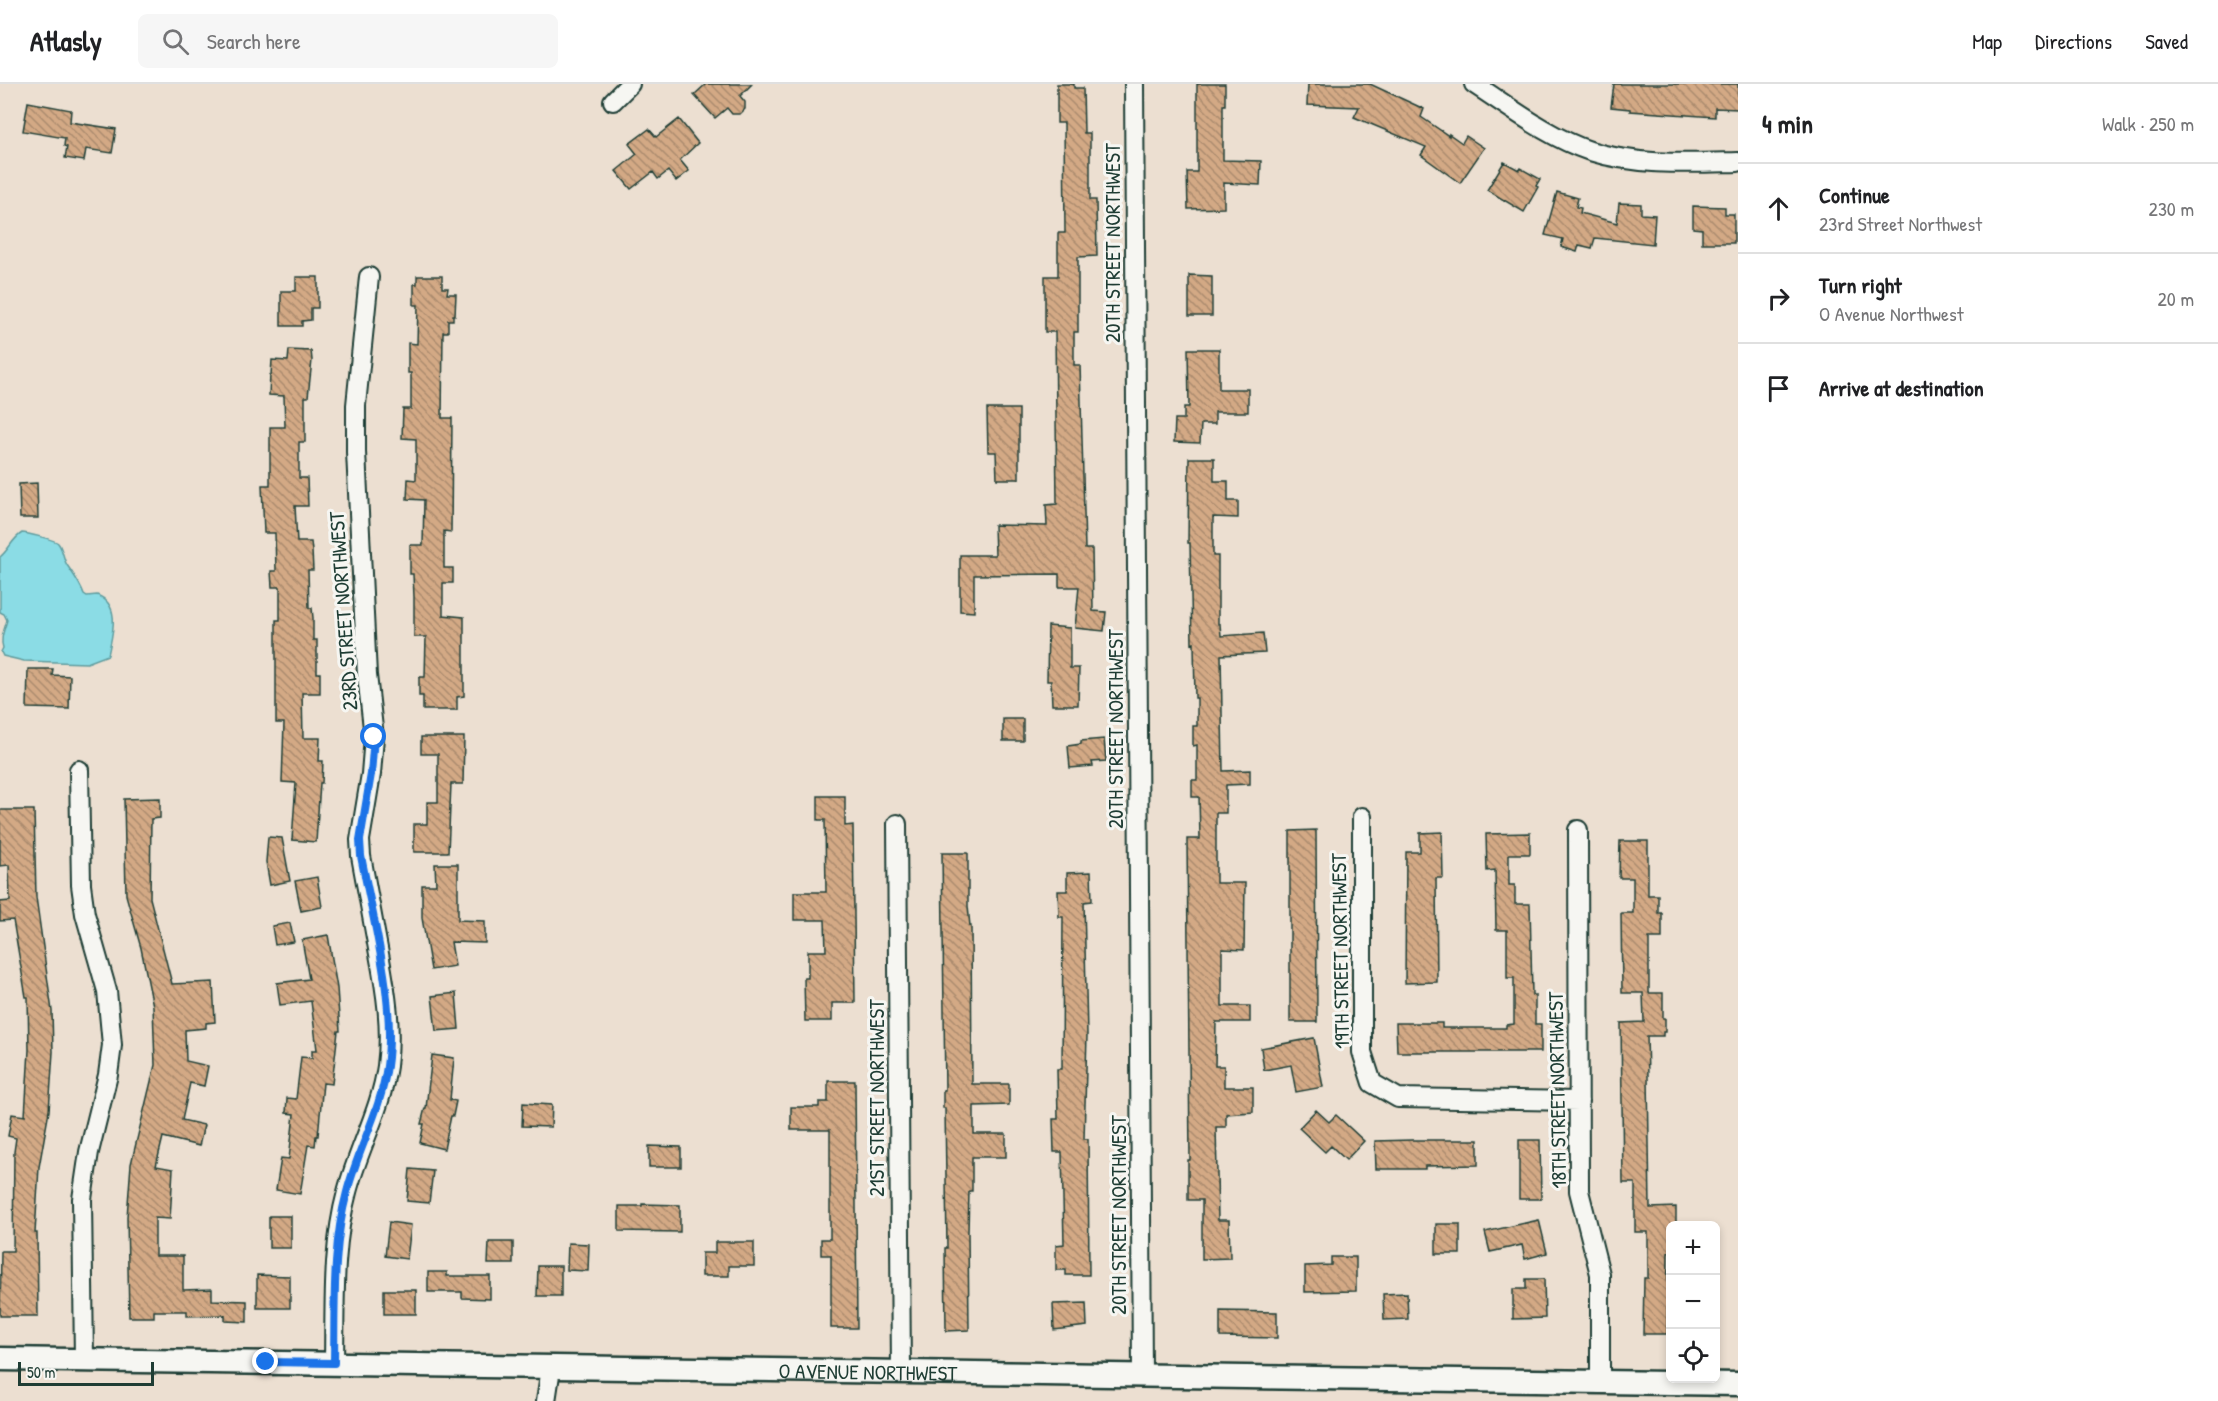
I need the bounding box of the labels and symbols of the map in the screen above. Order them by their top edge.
street label: 20TH STREET NORTHWEST [1098,142,1127,343]
street label: 23RD STREET NORTHWEST [321,509,364,712]
street label: 20TH STREET NORTHWEST [1101,628,1130,829]
route start [360,723,386,749]
street label: 19TH STREET NORTHWEST [1324,852,1356,1049]
street label: 18TH STREET NORTHWEST [1541,990,1573,1189]
street label: 21ST STREET NORTHWEST [862,998,891,1197]
street label: 20TH STREET NORTHWEST [1104,1114,1133,1315]
route end [252,1348,278,1374]
street label: O AVENUE NORTHWEST [778,1356,959,1387]
scale bar [18,1359,154,1386]

